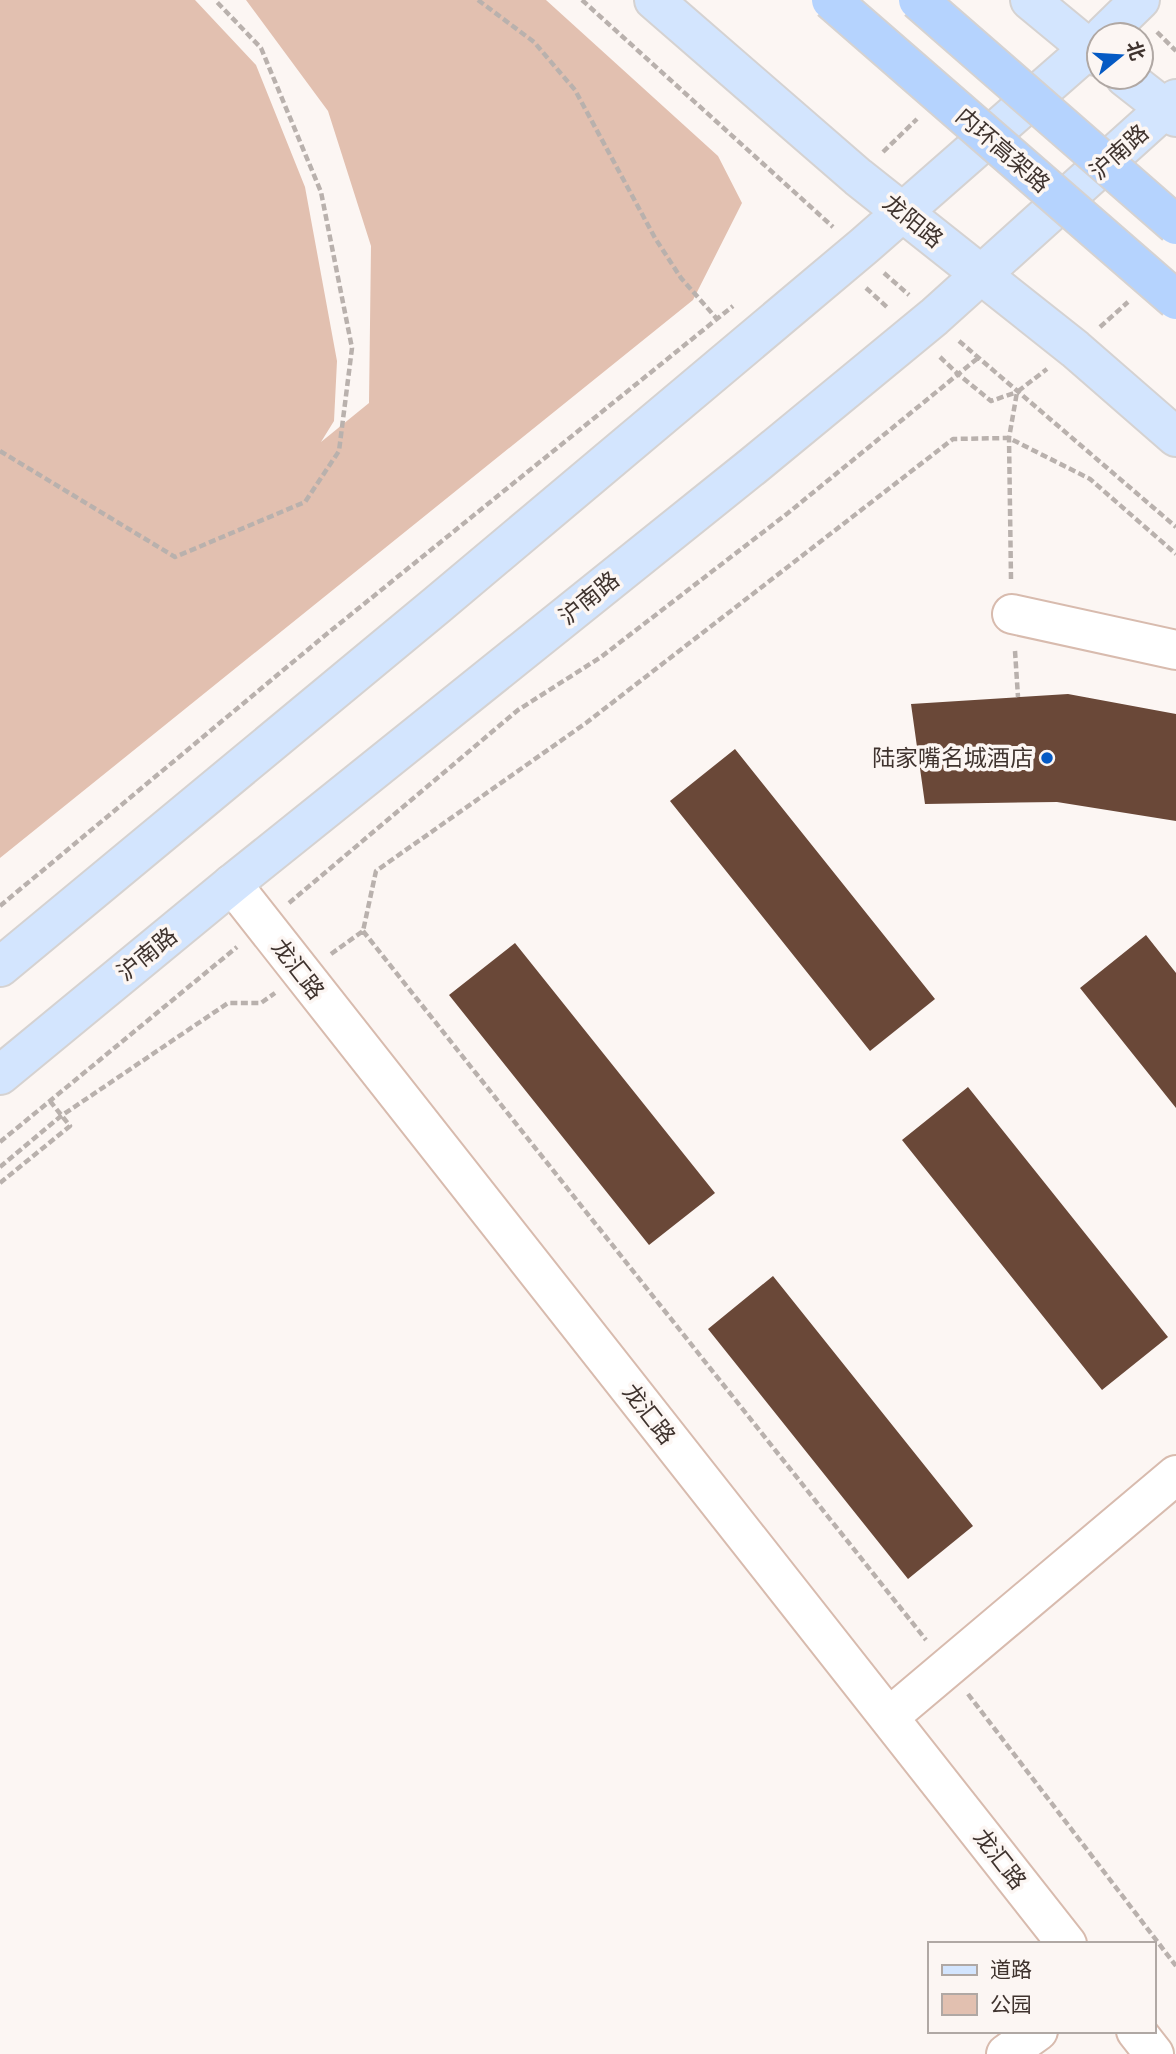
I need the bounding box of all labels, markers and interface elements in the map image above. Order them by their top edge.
north arrow [1085,21,1155,91]
text: 北 [1121,38,1151,64]
street label: 内环高架路 [950,99,1058,199]
street label: 沪南路 [1082,116,1155,186]
street label: 龙阳路 [877,186,951,254]
street label: 沪南路 [551,563,625,631]
place label: 陆家嘴名城酒店 [872,741,1033,773]
marker: 陆家嘴名城酒店 [1039,750,1055,766]
street label: 沪南路 [109,919,183,987]
street label: 龙汇路 [265,931,333,1005]
street label: 龙汇路 [616,1376,684,1450]
street label: 龙汇路 [967,1821,1035,1895]
legend [928,1942,1155,2033]
text: 道路 [990,1955,1032,1983]
text: 公园 [990,1990,1032,2018]

